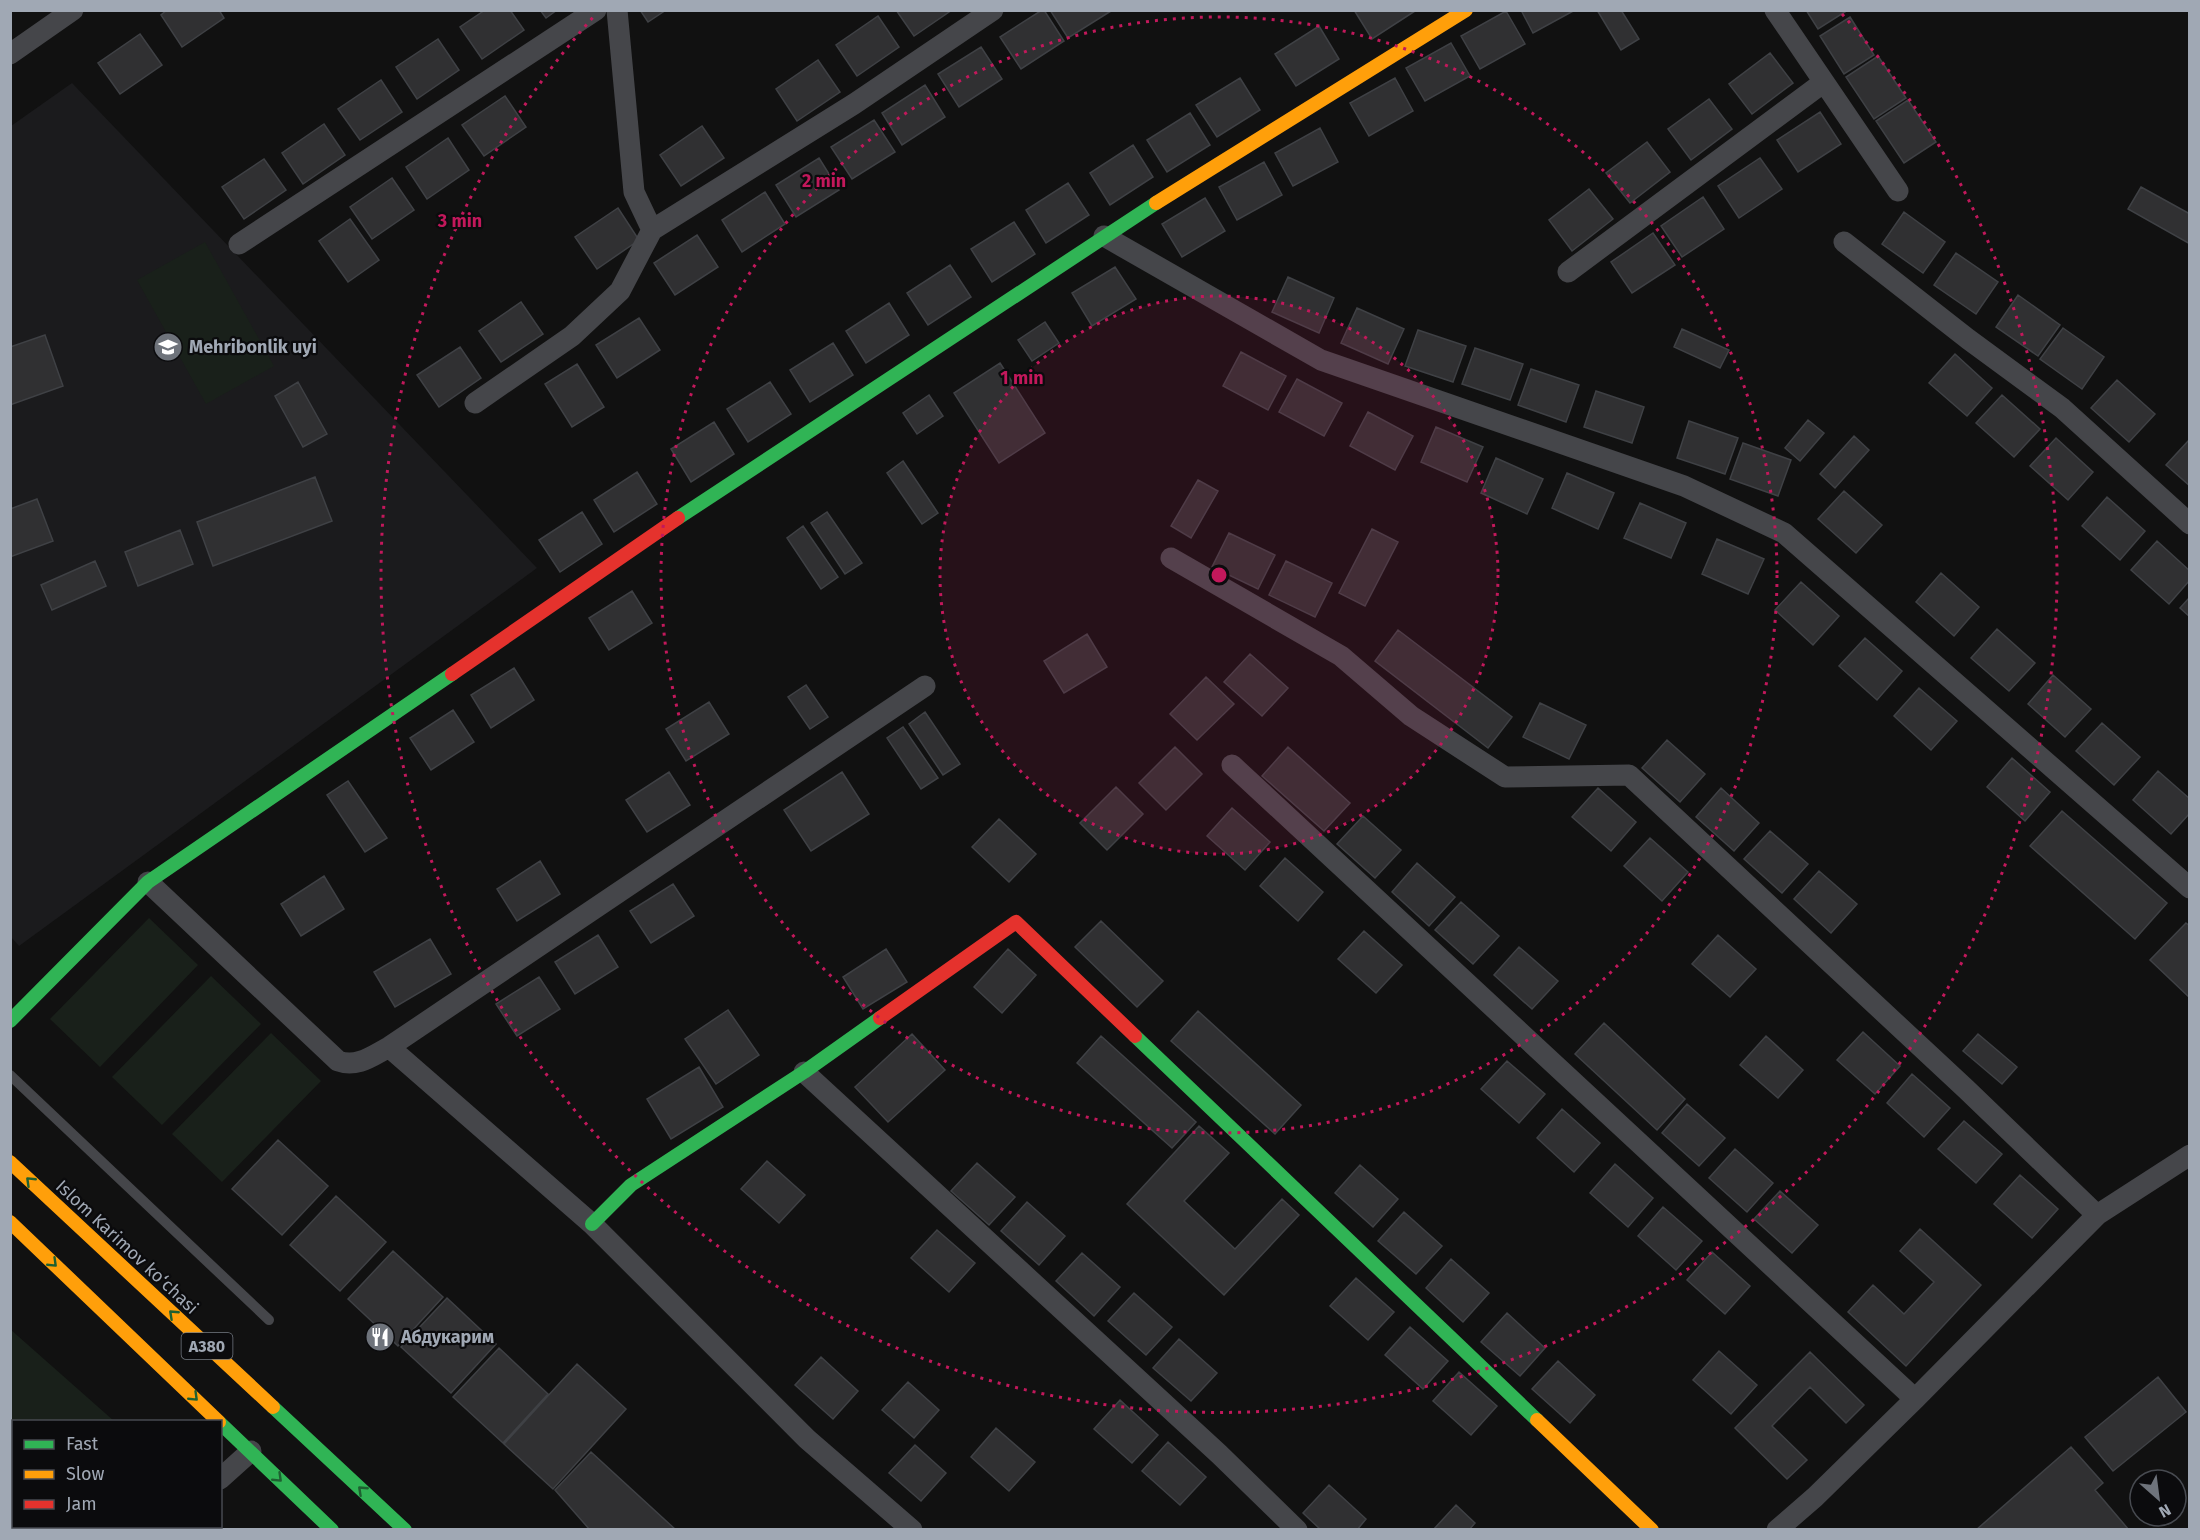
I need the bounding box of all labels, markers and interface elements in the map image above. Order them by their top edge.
text: 2 min [802,170,846,192]
text: 3 min [437,210,482,232]
school or university icon: Mehribonlik uyi [152,331,184,363]
place label: Mehribonlik uyi [189,336,317,358]
text: 1 min [1000,367,1044,389]
centre of rings [1209,565,1229,585]
street label: Islom Karimov ko‘chasi [51,1175,203,1319]
one-way arrow [27,1177,37,1188]
one-way arrow [45,1255,56,1266]
one-way arrow [169,1310,179,1321]
restaurant icon: Абдукарим [364,1321,396,1353]
place label: Абдукарим [400,1326,494,1348]
road number: A380 [182,1333,232,1359]
one-way arrow [186,1390,197,1401]
legend [12,1420,222,1528]
text: Fast [66,1433,99,1455]
text: Slow [66,1463,105,1485]
north arrow [2128,1468,2188,1528]
one-way arrow [271,1470,282,1481]
one-way arrow [358,1486,369,1497]
text: Jam [66,1493,97,1515]
text: N [2156,1500,2174,1522]

